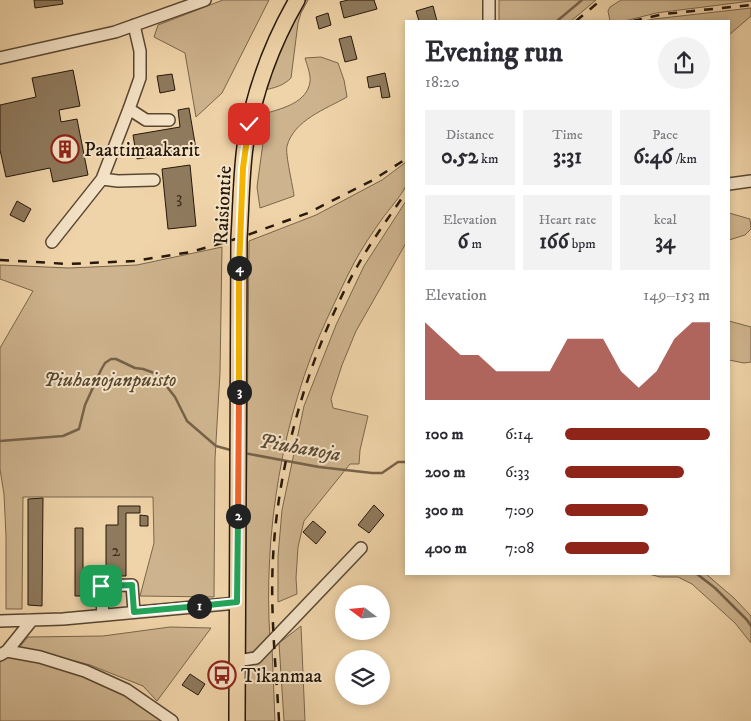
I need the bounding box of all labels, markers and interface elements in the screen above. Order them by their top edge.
text: Evening run [425,35,563,70]
button: share [658,37,710,89]
text: 18:20 [425,72,460,92]
pin [228,103,270,145]
icon: check [235,110,263,138]
text: Distance [446,126,494,144]
text: Time [552,126,583,144]
text: Pace [652,126,678,144]
building icon: Paattimaakarit [50,134,80,164]
place label: Paattimaakarit [84,138,200,163]
text: 0.52 [441,144,478,170]
text: 3:31 [553,144,582,170]
text: 6:46 [633,144,673,170]
text: km [478,150,498,168]
text: /km [673,150,697,168]
street label: Raisiontie [209,165,238,245]
house number: 3 [176,187,182,209]
text: Elevation [443,211,497,229]
text: Heart rate [539,211,596,229]
text: kcal [654,211,677,229]
text: 6 [458,229,469,255]
text: 166 [539,229,569,255]
text: 34 [655,229,675,255]
text: m [469,235,482,253]
text: bpm [569,235,596,253]
pin: 4 [226,256,252,280]
text: 4 [235,259,244,277]
text: Elevation [425,285,487,305]
text: 149–153 m [643,285,710,305]
park label: Piuhanojanpuisto [43,368,177,393]
pin: 3 [226,380,252,404]
text: 3 [237,383,242,401]
text: 100 m [425,424,464,444]
text: 6:14 [505,424,533,444]
water label: Piuhanoja [257,428,343,468]
text: 200 m [425,462,466,482]
text: 6:33 [505,462,529,482]
text: 300 m [425,500,464,520]
text: 7:09 [505,500,534,520]
pin: 2 [226,504,250,528]
text: 2 [235,507,242,525]
text: 400 m [425,538,467,558]
text: 7:08 [505,538,534,558]
house number: 2 [112,540,121,562]
pin [80,565,122,607]
icon: arrive [87,572,115,600]
north arrow [335,585,390,640]
map controls [335,585,390,705]
pin: 1 [186,594,212,618]
text: 1 [197,597,202,615]
button: layers [335,650,390,705]
bus stop icon: Tikanmaa [207,660,237,690]
place label: Tikanmaa [241,664,323,689]

